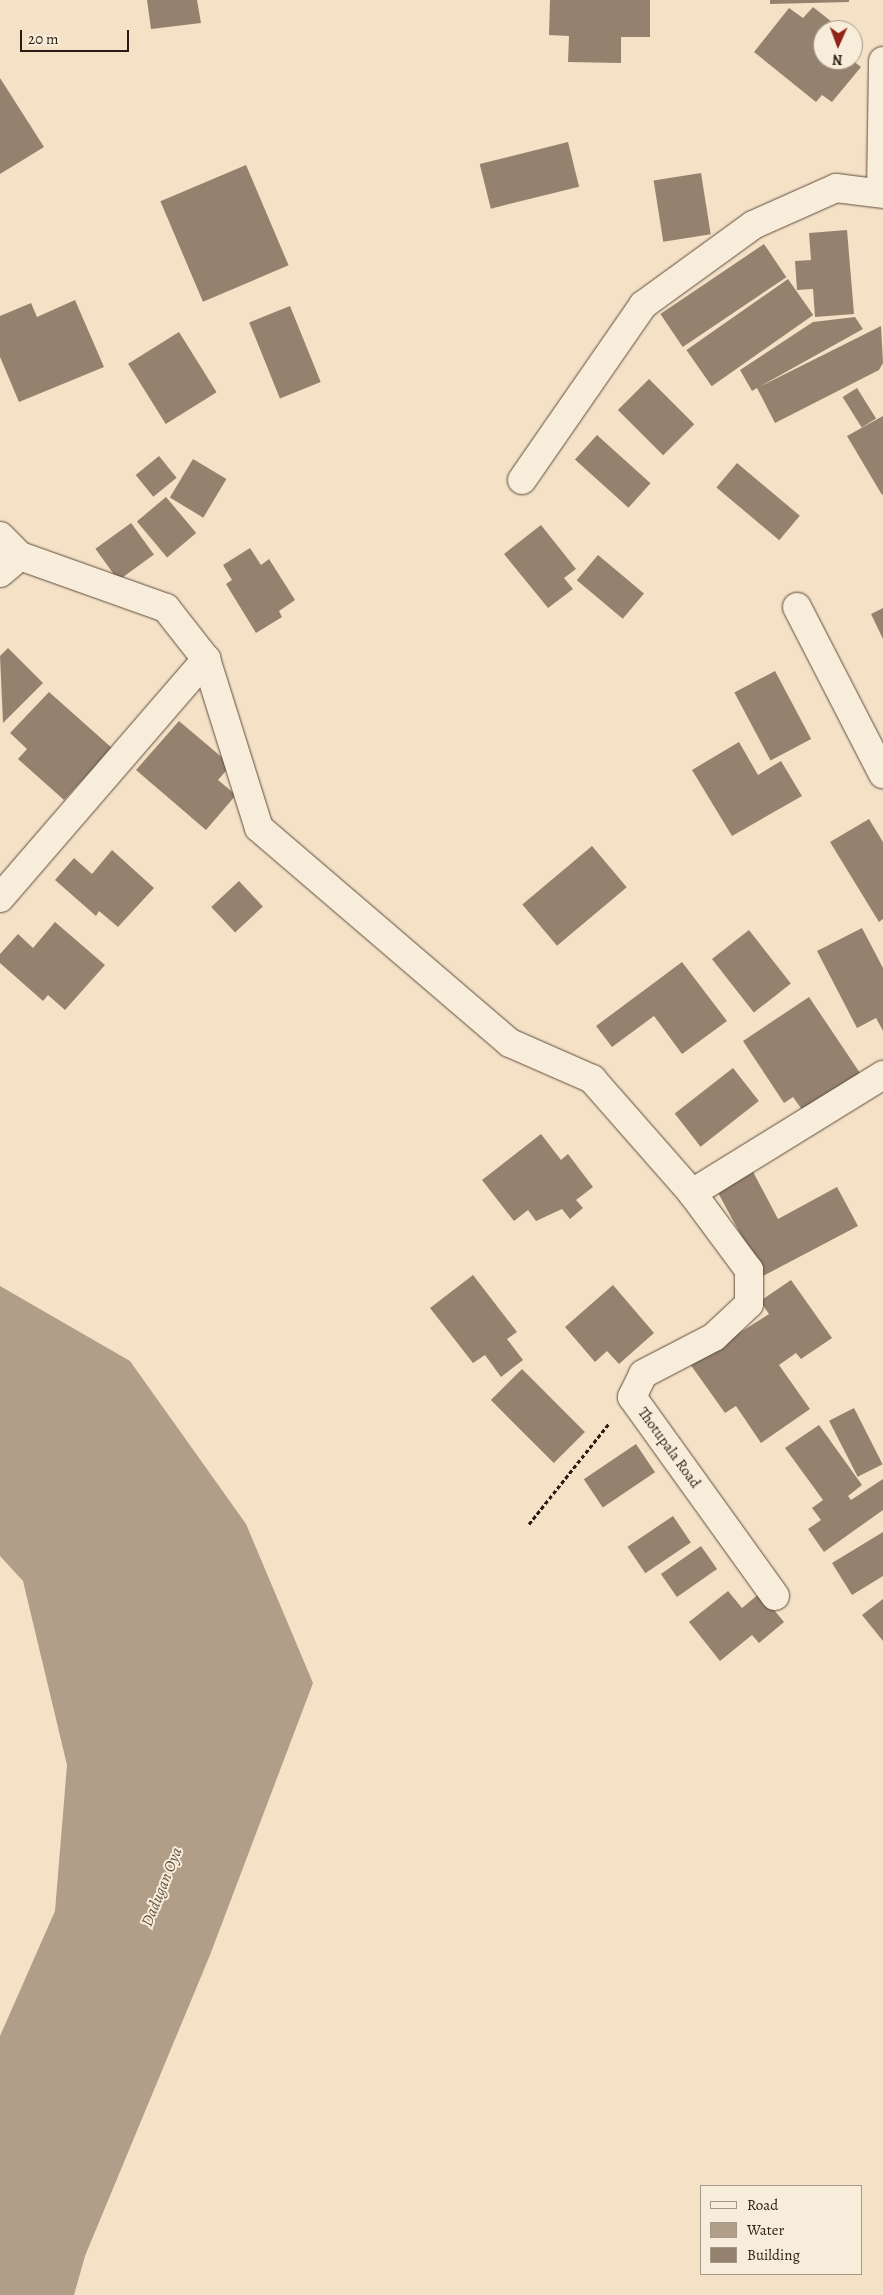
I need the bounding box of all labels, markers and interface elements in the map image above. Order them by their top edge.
scale bar [22,20,131,52]
north arrow [813,20,863,70]
text: 20 m [28,29,59,49]
text: N [832,50,843,69]
street label: Thotupala Road [634,1404,704,1492]
water label: Dadugan Oya [137,1845,187,1929]
legend [700,2185,863,2275]
text: Road [747,2195,778,2215]
text: Water [747,2220,784,2240]
text: Building [747,2245,800,2265]

